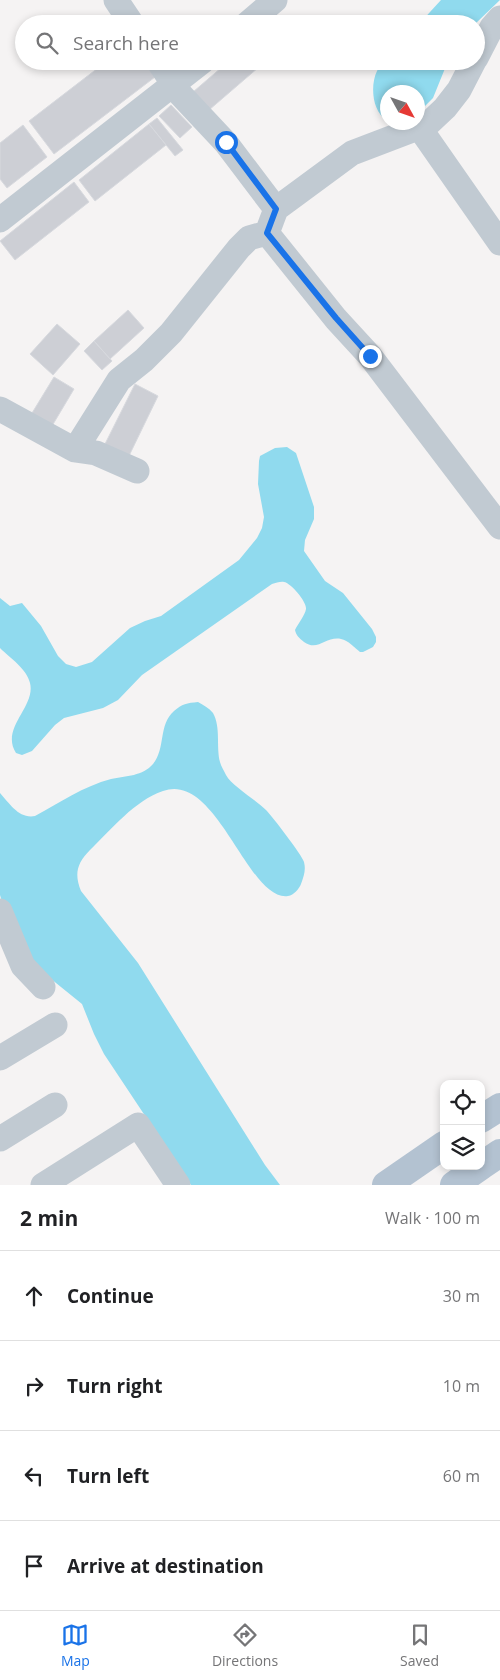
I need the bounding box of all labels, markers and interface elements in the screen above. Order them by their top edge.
search box [15,15,485,70]
icon: search [33,29,61,57]
text: Search here [73,30,179,56]
north arrow [380,85,425,130]
route start [215,131,238,154]
route end [359,345,382,368]
map controls [440,1080,485,1170]
button: locate [440,1080,485,1125]
button: layers [440,1125,485,1170]
text: 2 min [20,1204,78,1232]
text: Walk · 100 m [385,1207,480,1229]
icon: ahead [20,1282,48,1310]
text: Continue [67,1283,154,1309]
text: 30 m [443,1285,480,1307]
icon: right [20,1372,48,1400]
text: Turn right [67,1373,162,1399]
text: 10 m [443,1375,480,1397]
icon: left [20,1462,48,1490]
text: Turn left [67,1463,149,1489]
text: 60 m [443,1465,480,1487]
icon: arrive [20,1552,48,1580]
text: Arrive at destination [67,1553,264,1579]
tab: Map [61,1621,90,1670]
tab: Directions [212,1621,278,1670]
tab: Saved [400,1621,439,1670]

